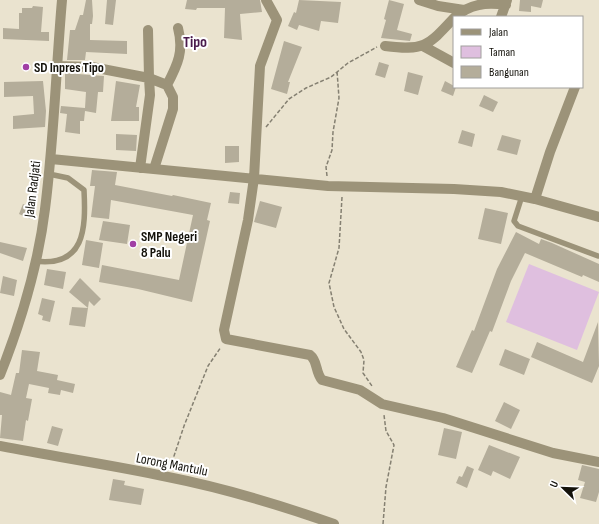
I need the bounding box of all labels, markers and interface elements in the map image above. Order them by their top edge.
legend [453,16,583,88]
text: Jalan [488,25,508,40]
district label: Tipo [183,33,207,52]
text: Taman [489,45,515,60]
place label: SD Inpres Tipo [34,59,104,76]
marker: SD Inpres Tipo [21,62,31,72]
text: Bangunan [489,65,529,80]
street label: Jalan Radjati [20,160,44,219]
place label: SMP Negeri 8 Palu [141,228,197,261]
marker: SMP Negeri 8 Palu [128,239,138,249]
street label: Lorong Mantulu [135,449,209,480]
north arrow [543,468,583,508]
text: U [547,479,561,489]

